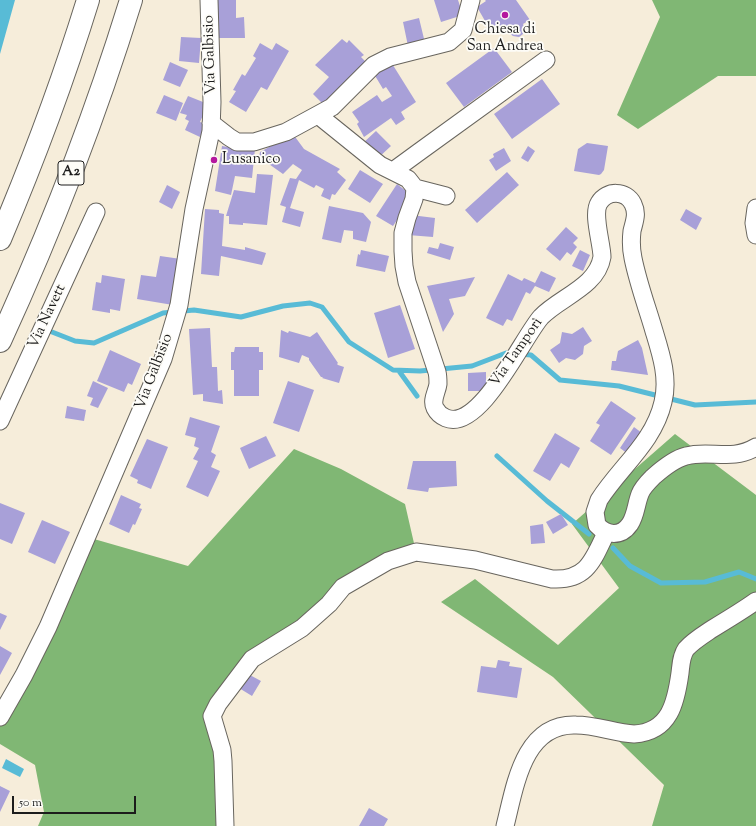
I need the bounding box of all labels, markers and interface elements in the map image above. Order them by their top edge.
marker: Chiesa di San Andrea [500,10,510,20]
street label: Via Galbisio [201,15,221,95]
place label: Chiesa di San Andrea [467,21,543,56]
place label: Lusanico [222,151,281,169]
marker: Lusanico [209,155,219,165]
road number: A2 [58,161,84,185]
street label: Via Navett [25,282,71,352]
street label: Via Tamporì [487,315,547,391]
street label: Via Galbisio [132,332,178,412]
scale bar [14,788,138,814]
text: 50 m [19,794,42,812]

